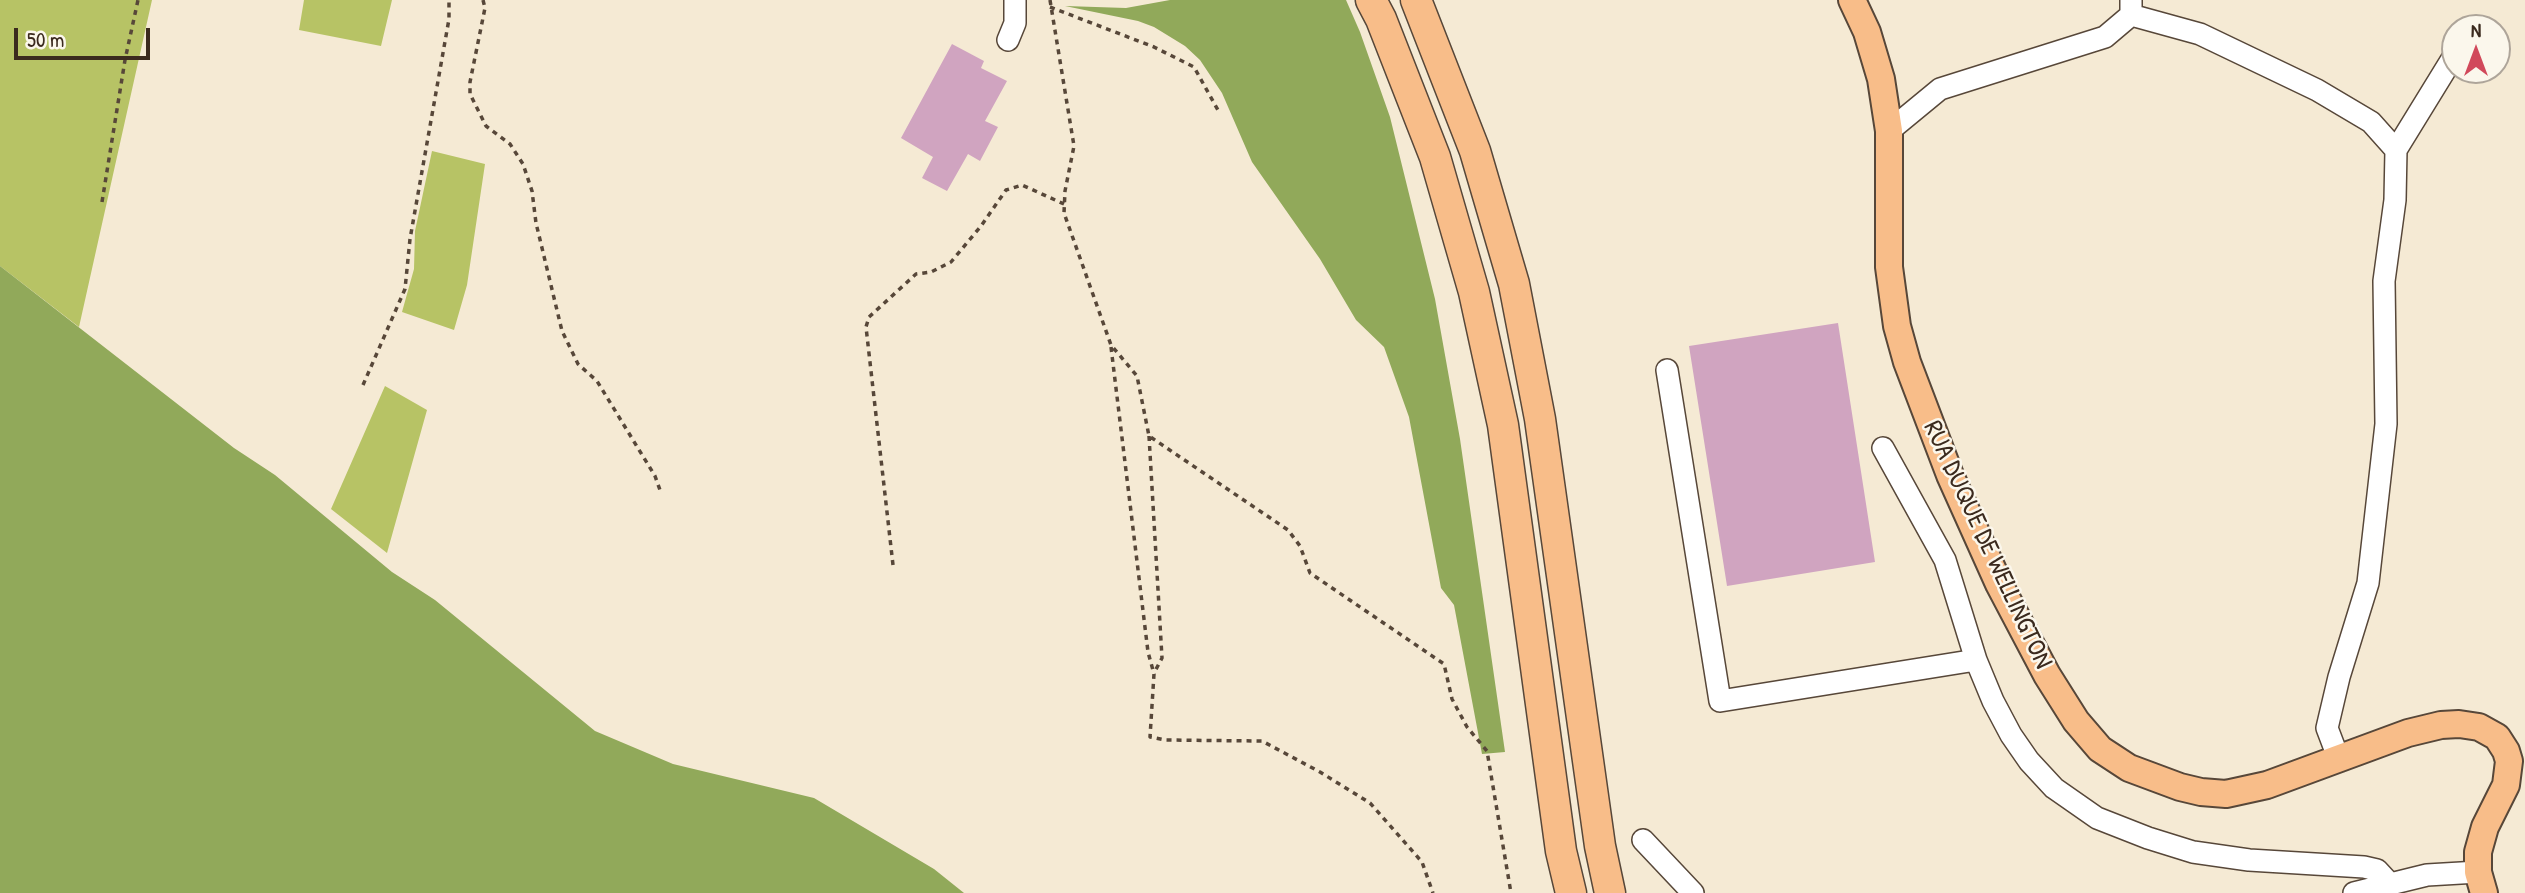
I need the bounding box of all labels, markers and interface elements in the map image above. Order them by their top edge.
scale bar [18,14,154,58]
north arrow [2441,14,2511,84]
text: N [2471,17,2481,43]
text: 50 m [27,25,64,54]
street label: RUA DUQUE DE WELLINGTON [1916,416,2058,674]

